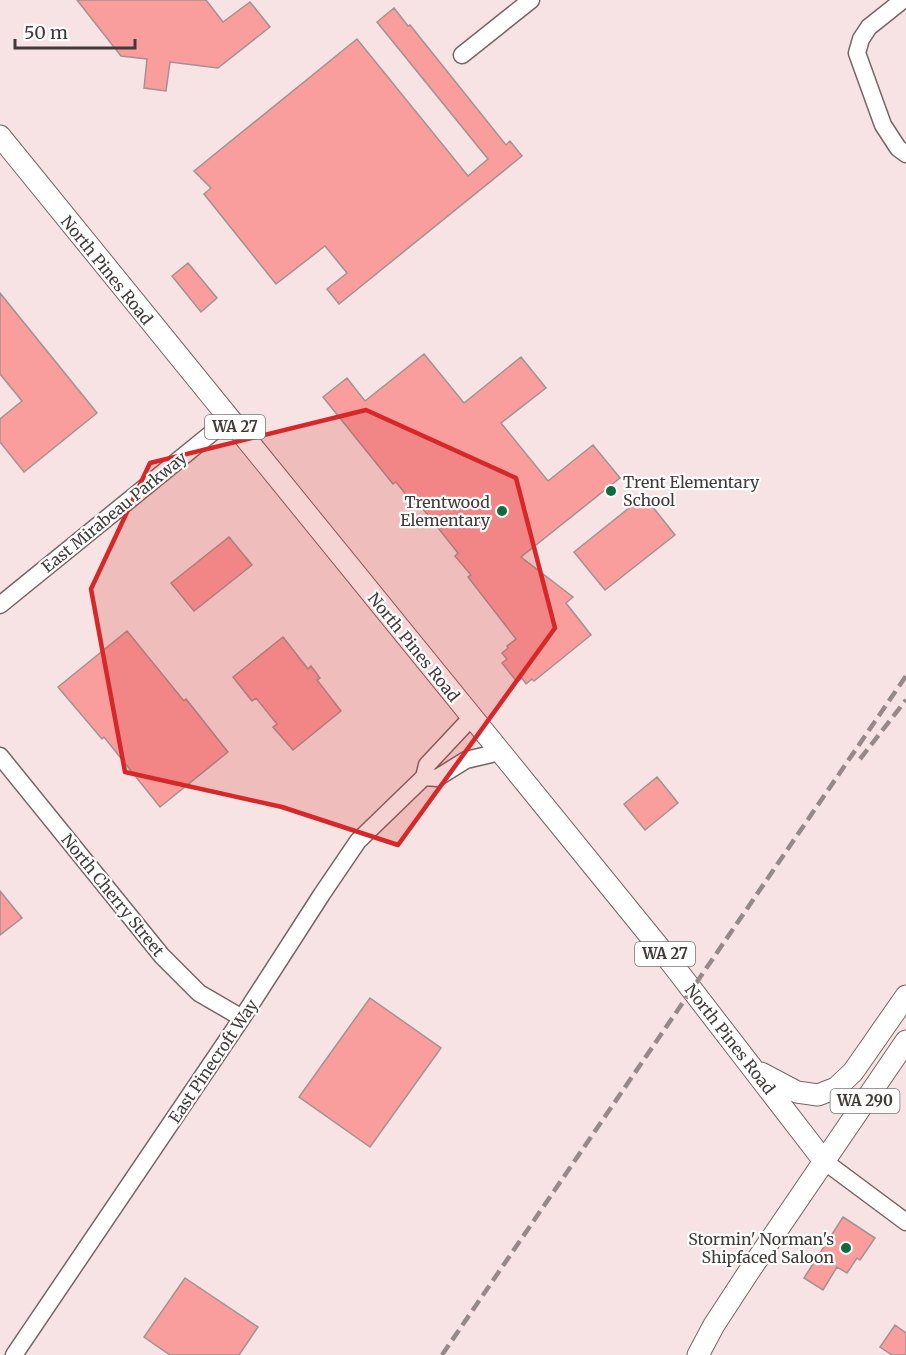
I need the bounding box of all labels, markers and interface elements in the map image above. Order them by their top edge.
scale bar [15,12,135,50]
text: 50 m [24,21,68,44]
street label: North Pines Road [57,212,157,329]
road number: WA 27 [205,415,265,439]
street label: East Mirabeau Parkway [37,447,191,577]
place label: Trent Elementary School [623,472,760,510]
marker: Trent Elementary School [604,484,618,498]
place label: Trentwood Elementary [400,492,491,530]
marker: Trentwood Elementary [495,504,509,518]
street label: North Pines Road [364,589,464,706]
street label: North Cherry Street [57,830,169,961]
road number: WA 27 [635,942,695,966]
street label: North Pines Road [681,980,779,1098]
street label: East Pinecroft Way [164,995,262,1127]
road number: WA 290 [830,1089,900,1113]
place label: Stormin' Norman's Shipfaced Saloon [688,1229,834,1267]
marker: Stormin' Norman's Shipfaced Saloon [839,1241,853,1255]

